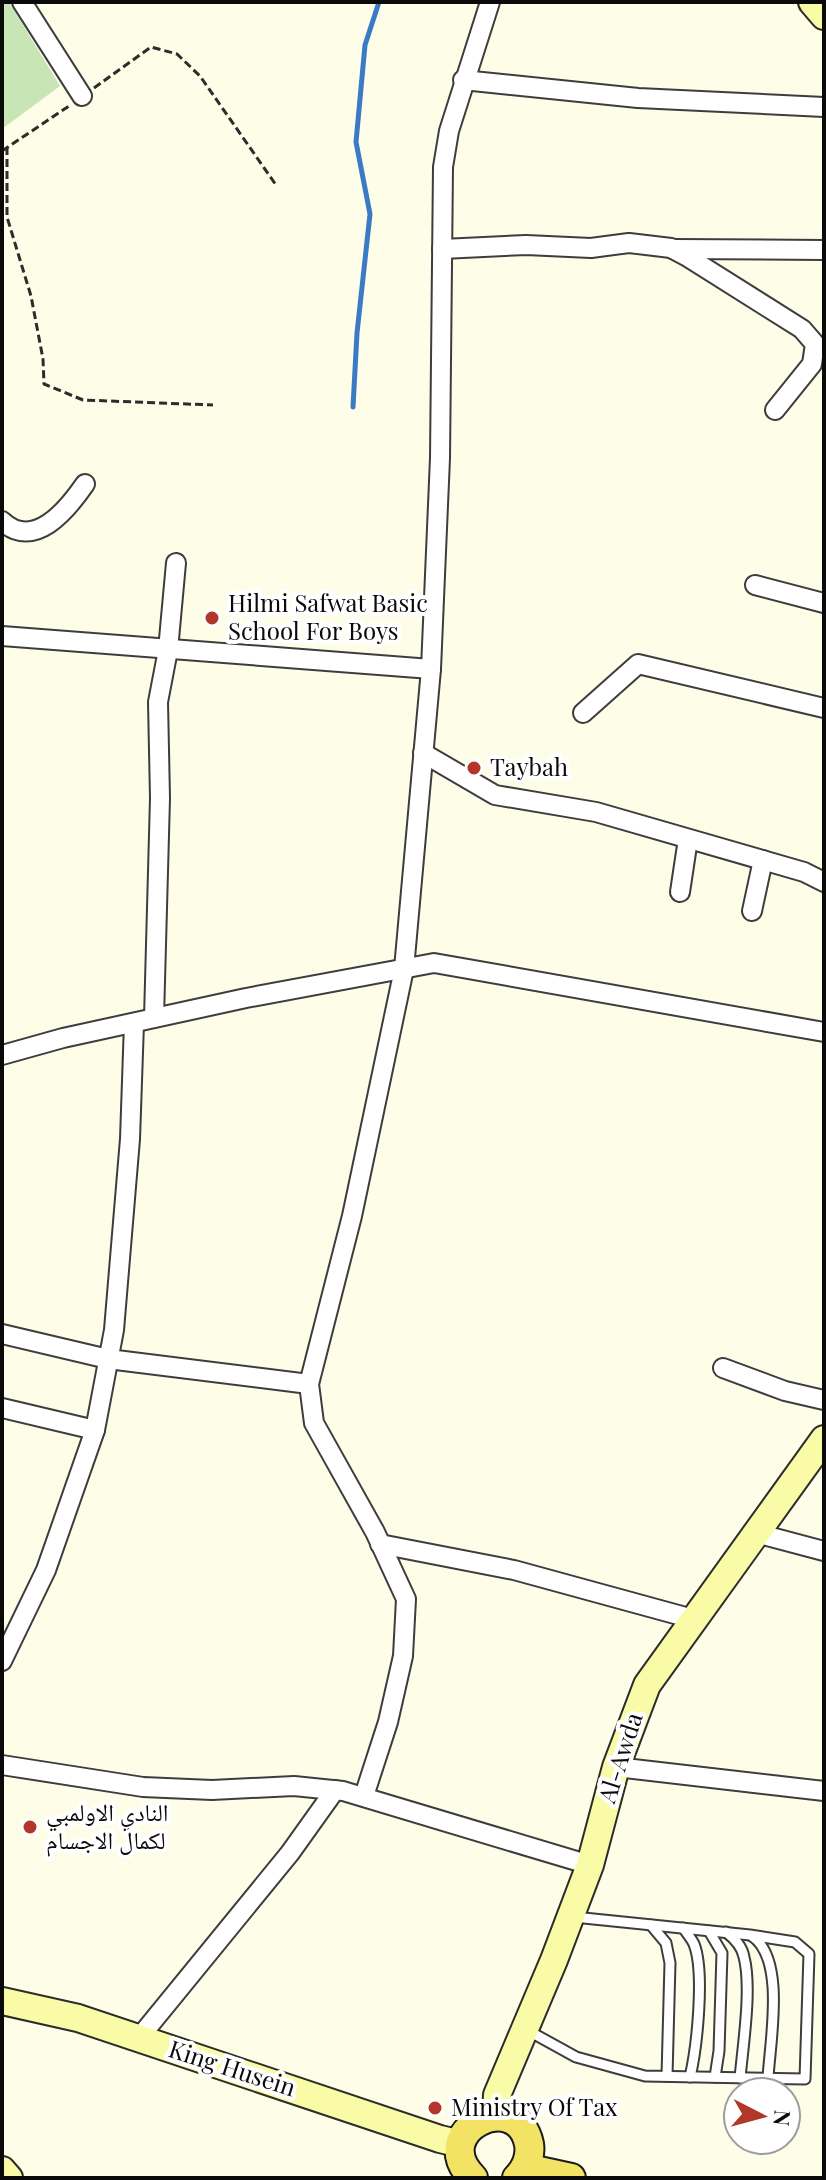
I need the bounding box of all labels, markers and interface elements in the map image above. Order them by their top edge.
place label: Hilmi Safwat Basic School For Boys [228,586,428,646]
marker: Hilmi Safwat Basic School For Boys [203,609,221,627]
place label: Taybah [490,750,568,782]
marker: Taybah [465,759,483,777]
street label: Al-Awda [589,1708,649,1808]
place label: النادي الاولمبي لكمال الاجسام [46,1795,169,1857]
marker: النادي الاولمبي لكمال الاجسام [21,1818,39,1836]
street label: King Husein [165,2032,300,2103]
north arrow [722,2076,802,2156]
place label: Ministry Of Tax [451,2090,618,2122]
marker: Ministry Of Tax [426,2099,444,2117]
text: N [767,2109,799,2128]

